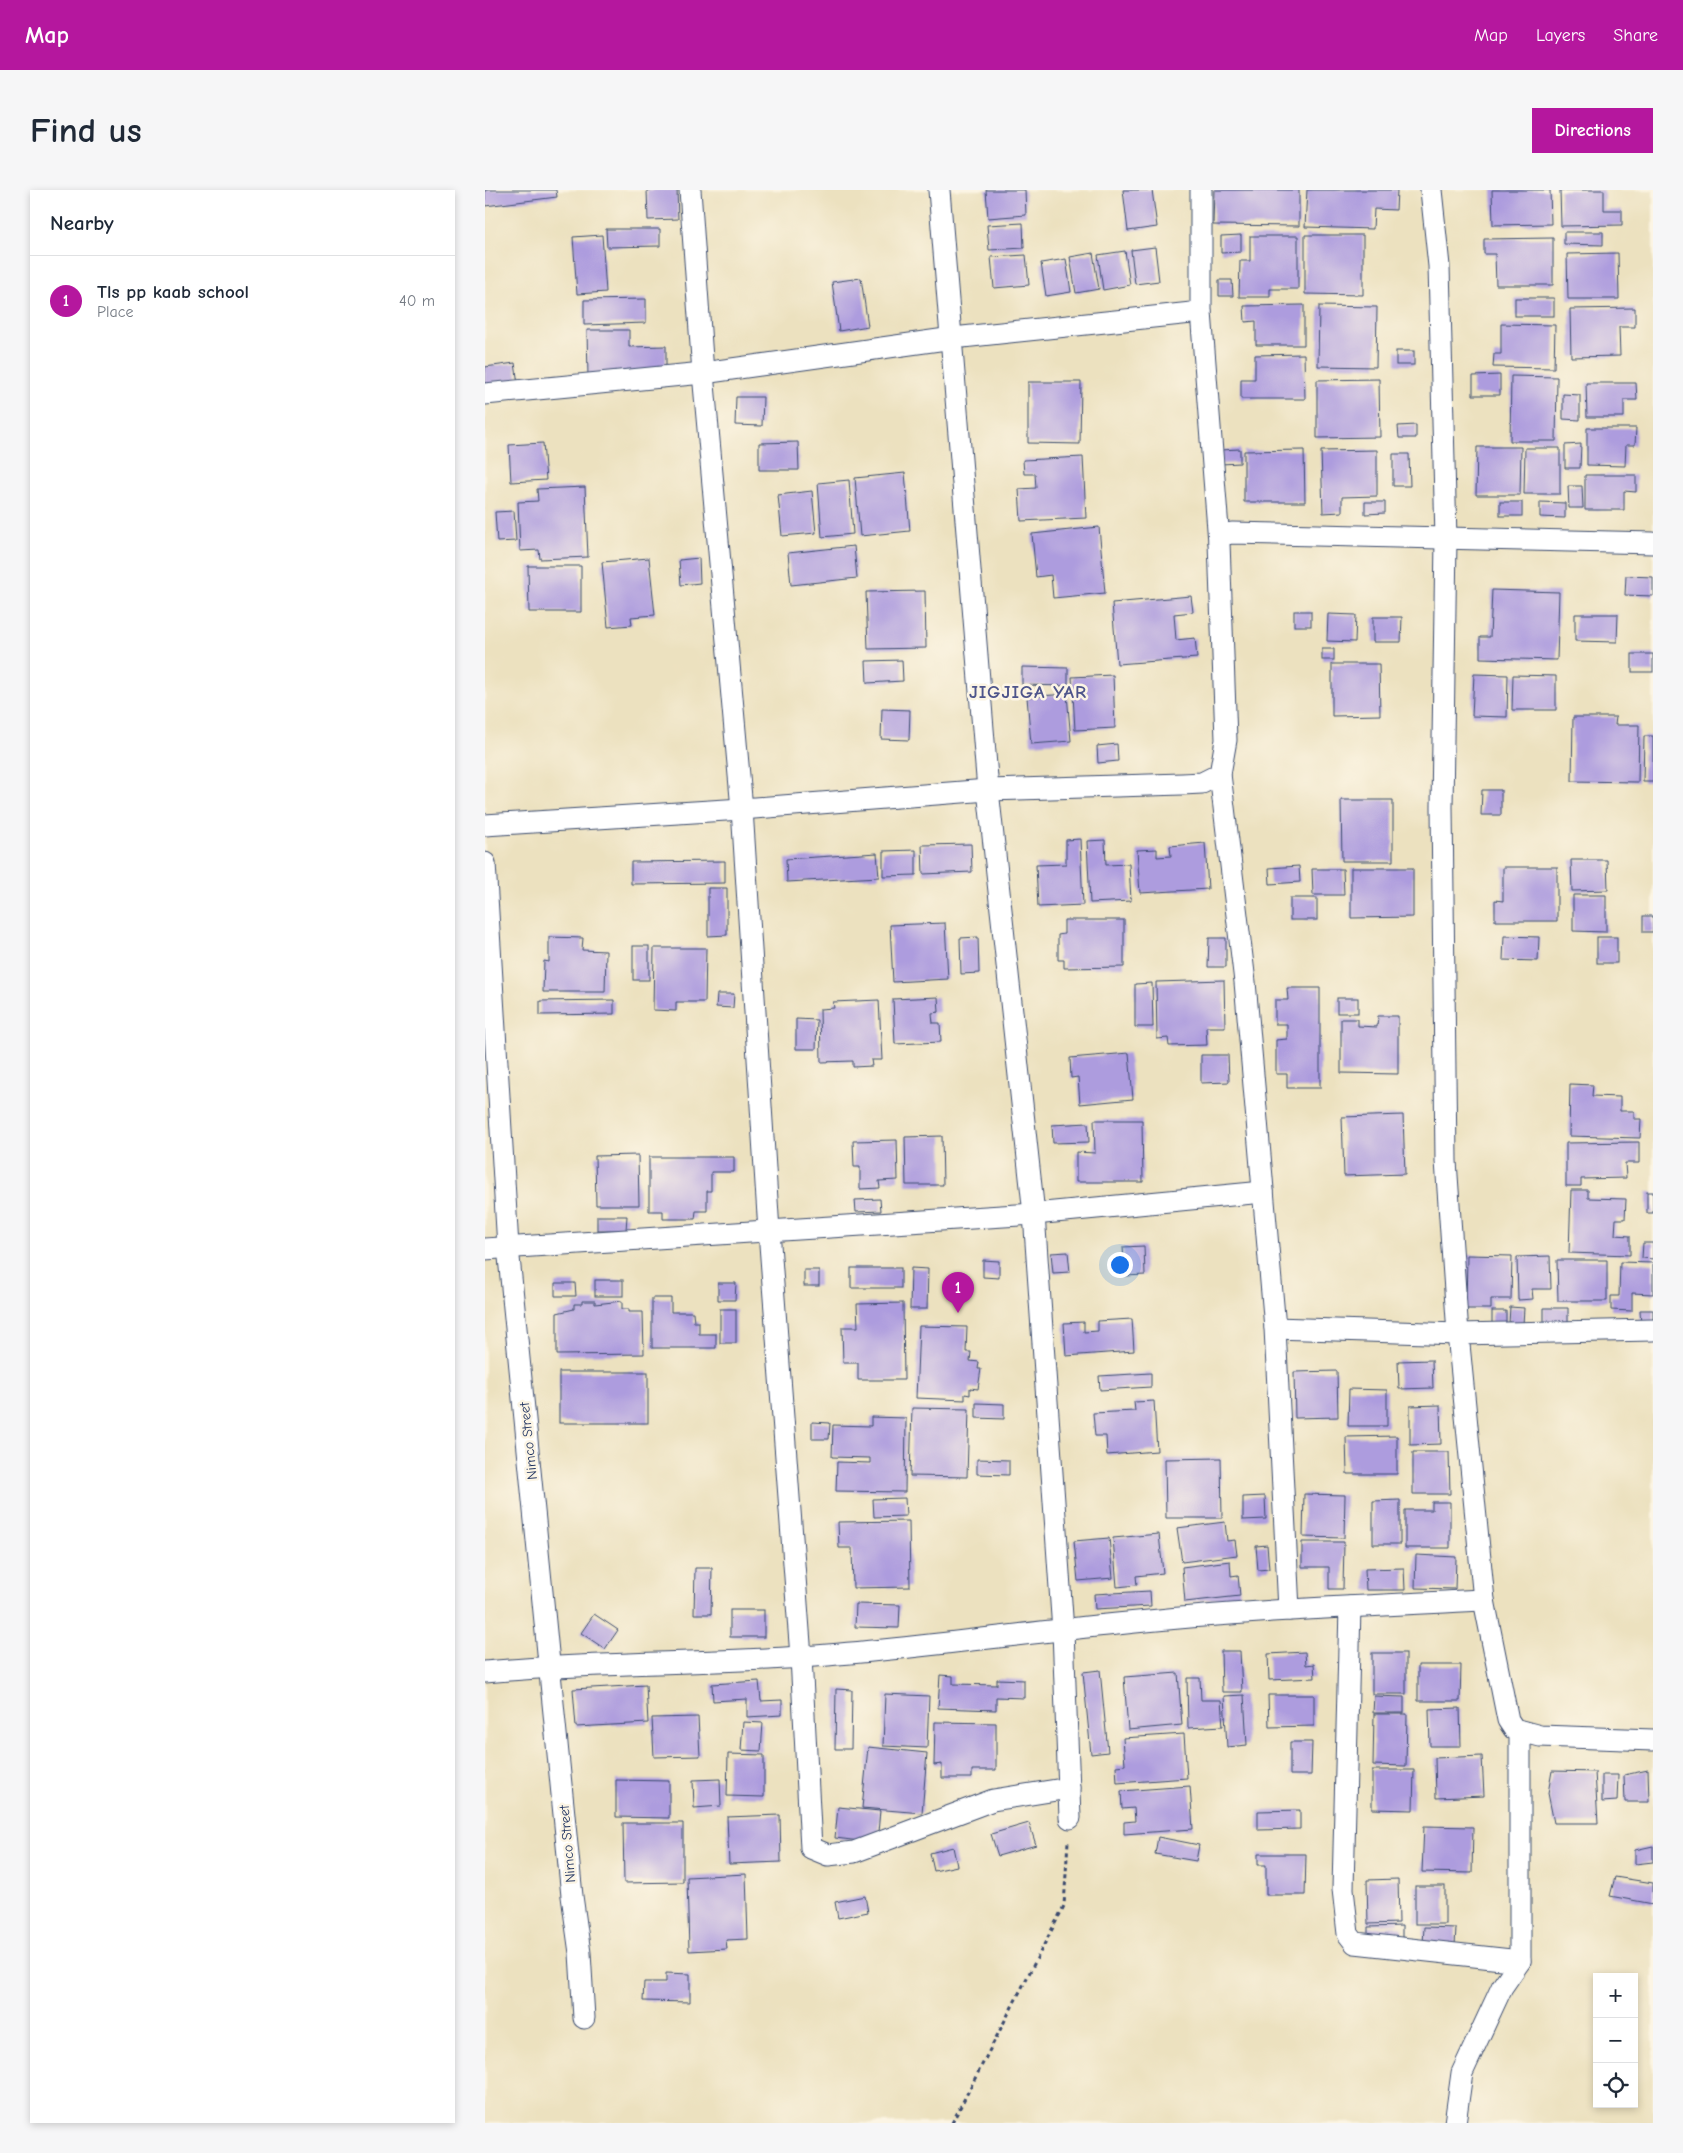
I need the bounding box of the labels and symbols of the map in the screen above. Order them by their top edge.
district label: JIGJIGA YAR [969,681,1087,703]
your location [1107,1252,1133,1278]
pin: 1 [942,1272,974,1313]
street label: Nimco Street [516,1400,541,1481]
street label: Nimco Street [556,1803,579,1883]

